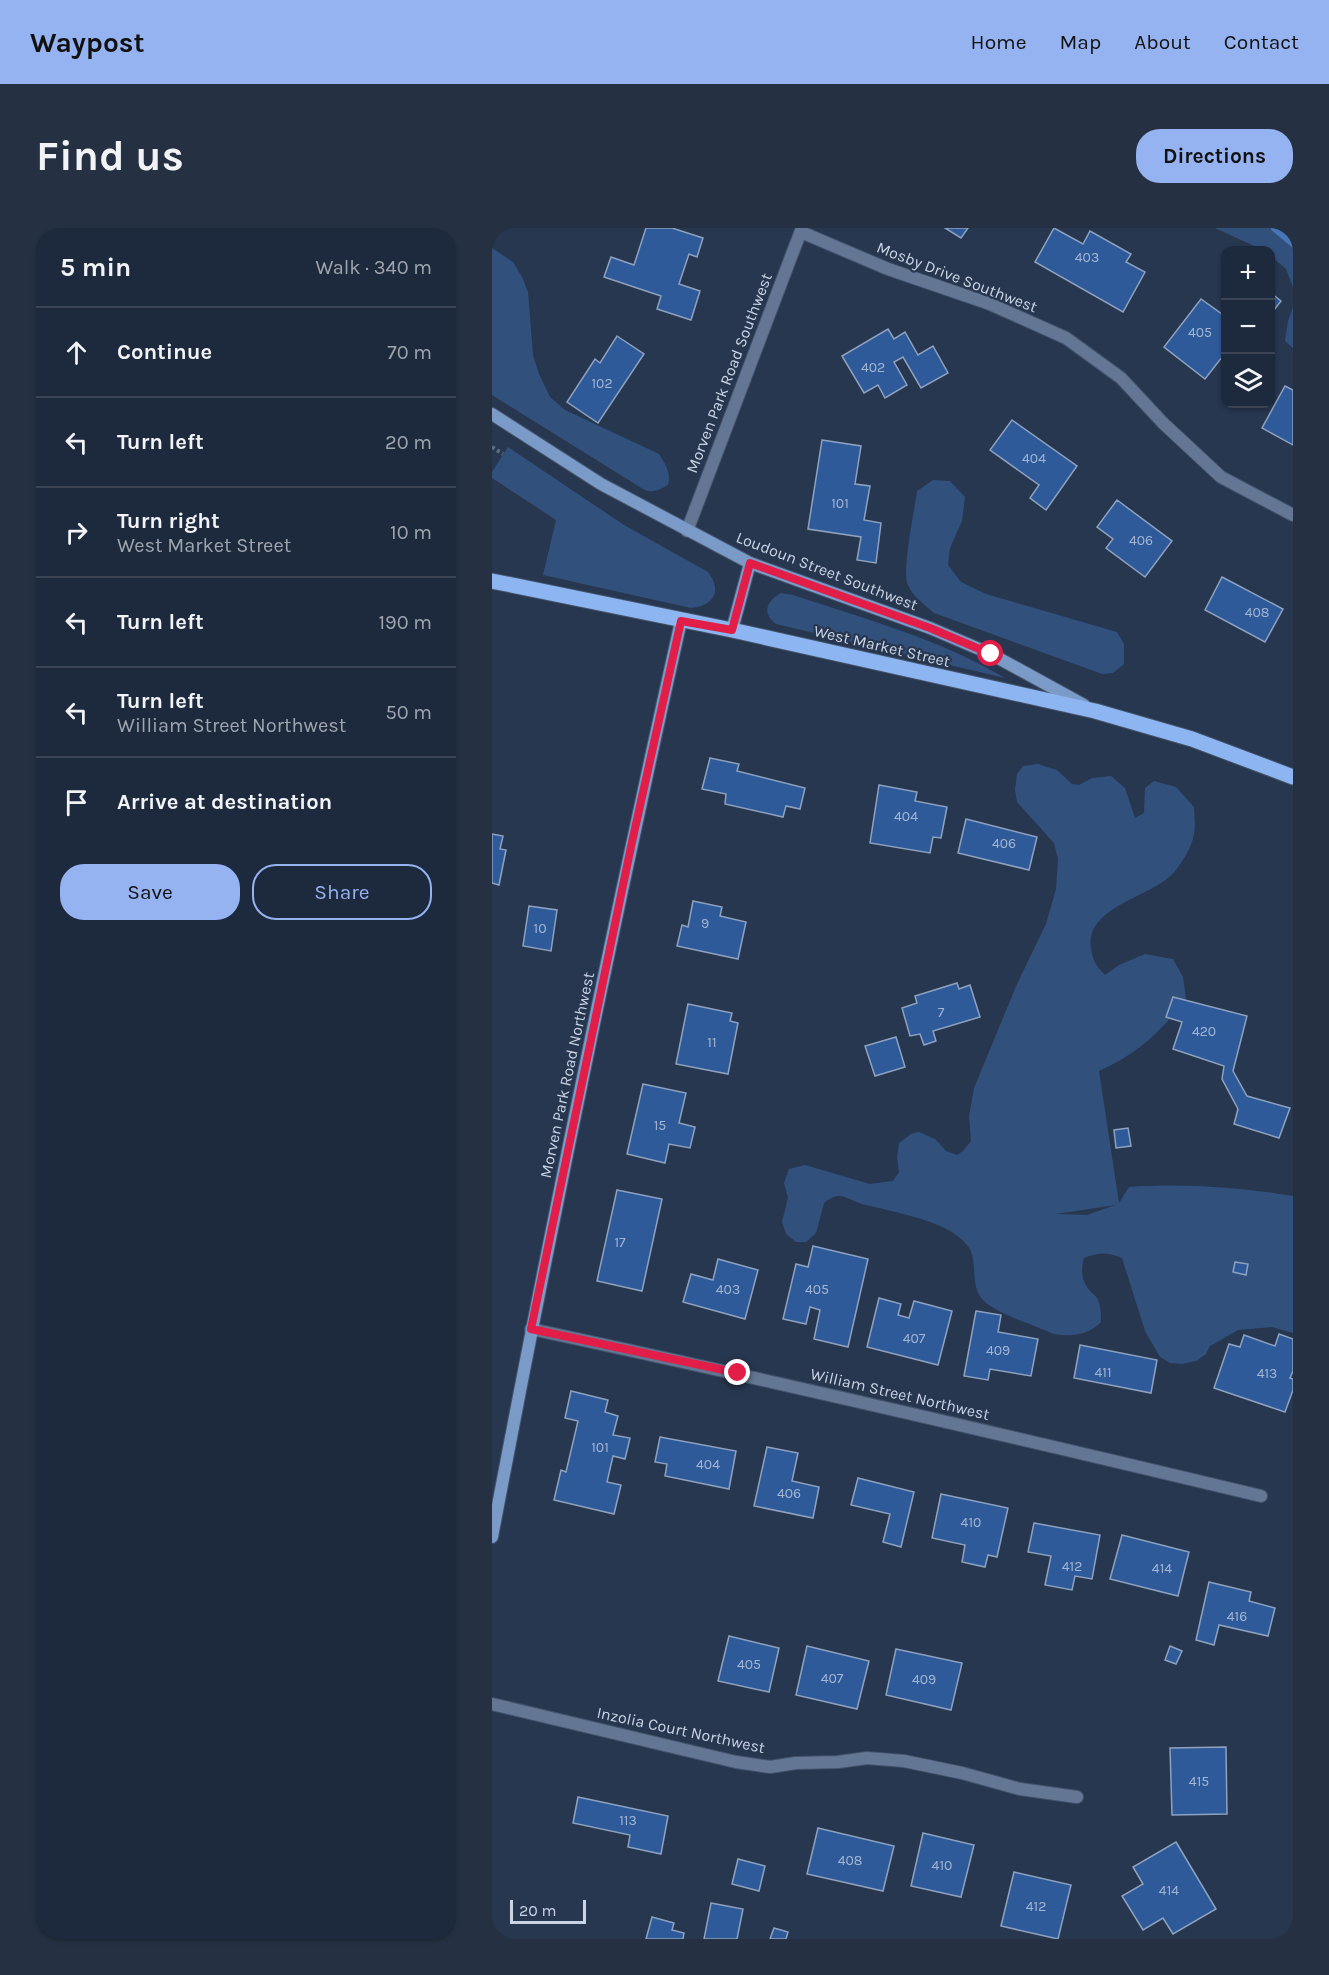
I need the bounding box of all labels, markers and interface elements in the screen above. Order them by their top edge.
text: Waypost [30,26,145,59]
text: Home [971,30,1027,54]
text: Map [1060,30,1101,54]
text: About [1134,30,1191,54]
text: Contact [1224,30,1299,54]
button: Directions [1136,129,1293,183]
text: Find us [36,131,184,181]
street label: Mosby Drive Southwest [874,238,1040,316]
map controls [1221,246,1275,408]
button: + [1221,246,1275,300]
house number: 403 [1075,249,1099,266]
text: 5 min [60,252,131,283]
text: Walk · 340 m [316,256,432,279]
street label: Morven Park Road Southwest [682,270,776,476]
button: − [1221,300,1275,354]
house number: 405 [1188,324,1212,341]
icon: ahead [60,336,93,369]
text: Continue [117,339,212,365]
text: 70 m [387,341,432,364]
button: layers [1221,354,1275,408]
house number: 402 [861,359,885,376]
house number: 102 [591,375,613,392]
icon: left [60,426,93,459]
text: Turn left [117,429,204,455]
text: 20 m [385,431,432,454]
house number: 404 [1022,450,1046,467]
house number: 101 [831,495,849,512]
text: Turn right [117,508,220,534]
icon: right [60,516,93,549]
text: 10 m [390,521,432,544]
street label: Loudoun Street Southwest [733,528,921,614]
house number: 406 [1129,532,1153,549]
text: West Market Street [117,534,291,557]
house number: 408 [1245,604,1269,621]
icon: left [60,606,93,639]
text: Turn left [117,609,204,635]
text: 190 m [378,611,432,634]
street label: West Market Street [812,621,952,671]
route start [977,640,1003,666]
text: Turn left [117,688,204,714]
icon: left [60,696,93,729]
text: 50 m [385,701,432,724]
text: William Street Northwest [117,714,346,737]
icon: arrive [60,786,93,819]
text: Arrive at destination [117,789,332,815]
house number: 404 [894,808,918,825]
house number: 406 [992,835,1016,852]
button: Save [60,864,240,920]
button: Share [252,864,432,920]
house number: 9 [701,915,709,932]
house number: 10 [534,920,546,937]
street label: Morven Park Road Northwest [536,970,598,1180]
house number: 7 [938,1004,945,1021]
house number: 420 [1192,1023,1216,1040]
house number: 11 [707,1034,717,1051]
house number: 15 [654,1117,666,1134]
house number: 17 [614,1234,626,1251]
house number: 403 [716,1281,740,1298]
house number: 405 [805,1281,829,1298]
house number: 407 [903,1330,926,1347]
house number: 409 [986,1342,1010,1359]
route end [724,1359,750,1385]
street label: William Street Northwest [808,1364,992,1424]
house number: 411 [1094,1364,1112,1381]
house number: 413 [1257,1365,1277,1382]
house number: 101 [591,1439,609,1456]
house number: 404 [696,1456,720,1473]
house number: 406 [777,1485,801,1502]
house number: 410 [961,1514,981,1531]
house number: 412 [1062,1558,1082,1575]
house number: 414 [1152,1560,1172,1577]
house number: 416 [1227,1608,1247,1625]
house number: 405 [737,1656,761,1673]
house number: 407 [821,1670,844,1687]
house number: 409 [912,1671,936,1688]
street label: Inzolia Court Northwest [595,1703,767,1757]
house number: 415 [1189,1773,1209,1790]
house number: 113 [619,1812,637,1829]
house number: 408 [838,1852,862,1869]
house number: 410 [932,1857,952,1874]
house number: 414 [1159,1882,1179,1899]
scale bar [510,1897,586,1924]
house number: 412 [1026,1898,1046,1915]
text: 20 m [519,1901,557,1920]

